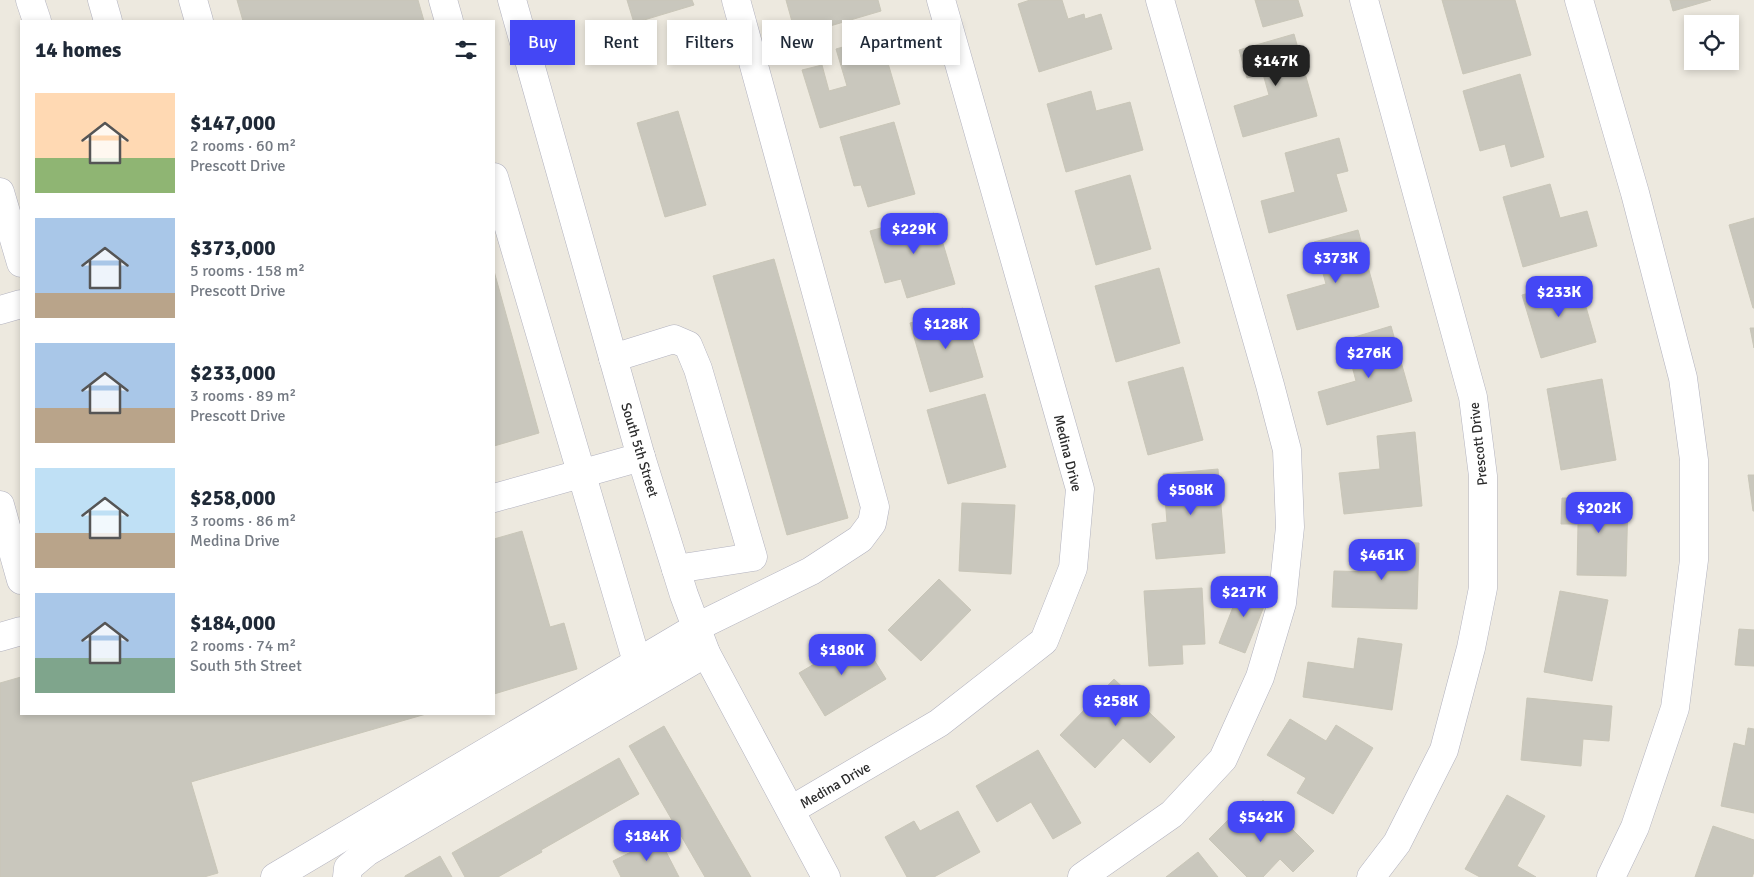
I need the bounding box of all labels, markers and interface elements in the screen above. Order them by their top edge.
map controls [1684,15,1739,70]
button: locate [1684,15,1739,70]
chip: Buy [510,20,575,65]
chip: Rent [585,20,657,65]
chip: Filters [667,20,752,65]
chip: New [762,20,832,65]
chip: Apartment [842,20,960,65]
icon: filters [452,36,480,64]
text: 14 homes [35,37,121,63]
pin: $147K [1241,44,1311,87]
text: $147K [1254,51,1298,71]
text: $147,000 [190,110,276,136]
icon: home [75,113,135,173]
text: 2 rooms · 60 m² [190,136,296,156]
text: Prescott Drive [190,156,286,176]
pin: $229K [879,212,949,255]
text: $229K [892,219,936,239]
text: $373,000 [190,235,276,261]
icon: home [75,238,135,298]
pin: $373K [1301,242,1371,284]
text: $373K [1314,248,1358,268]
text: 5 rooms · 158 m² [190,261,305,281]
pin: $233K [1524,276,1594,318]
text: Prescott Drive [190,281,286,301]
text: $233K [1537,282,1581,302]
pin: $128K [911,308,981,350]
text: $128K [924,314,968,334]
pin: $276K [1334,336,1404,379]
text: $276K [1347,343,1391,363]
text: $233,000 [190,360,276,386]
icon: home [75,363,135,423]
text: 3 rooms · 89 m² [190,386,296,406]
street label: South 5th Street [617,401,662,500]
street label: Prescott Drive [1466,401,1491,486]
text: Prescott Drive [190,406,286,426]
street label: Medina Drive [1050,413,1085,493]
pin: $508K [1156,474,1226,516]
text: $508K [1169,480,1213,500]
text: $258,000 [190,485,276,511]
icon: home [75,488,135,548]
pin: $202K [1564,492,1634,534]
text: $202K [1577,498,1621,518]
text: 3 rooms · 86 m² [190,511,296,531]
text: Medina Drive [190,531,280,551]
pin: $461K [1347,538,1417,581]
text: $461K [1360,545,1404,565]
pin: $217K [1209,576,1279,618]
text: $217K [1222,582,1266,602]
text: $184,000 [190,610,276,636]
icon: home [75,613,135,673]
pin: $180K [807,634,877,676]
text: 2 rooms · 74 m² [190,636,296,656]
text: $180K [820,640,864,660]
text: South 5th Street [190,656,302,676]
pin: $258K [1081,684,1151,727]
text: $258K [1094,691,1138,711]
street label: Medina Drive [797,758,874,812]
pin: $542K [1226,800,1296,843]
text: $542K [1239,807,1283,827]
pin: $184K [612,820,682,862]
text: $184K [625,826,669,846]

